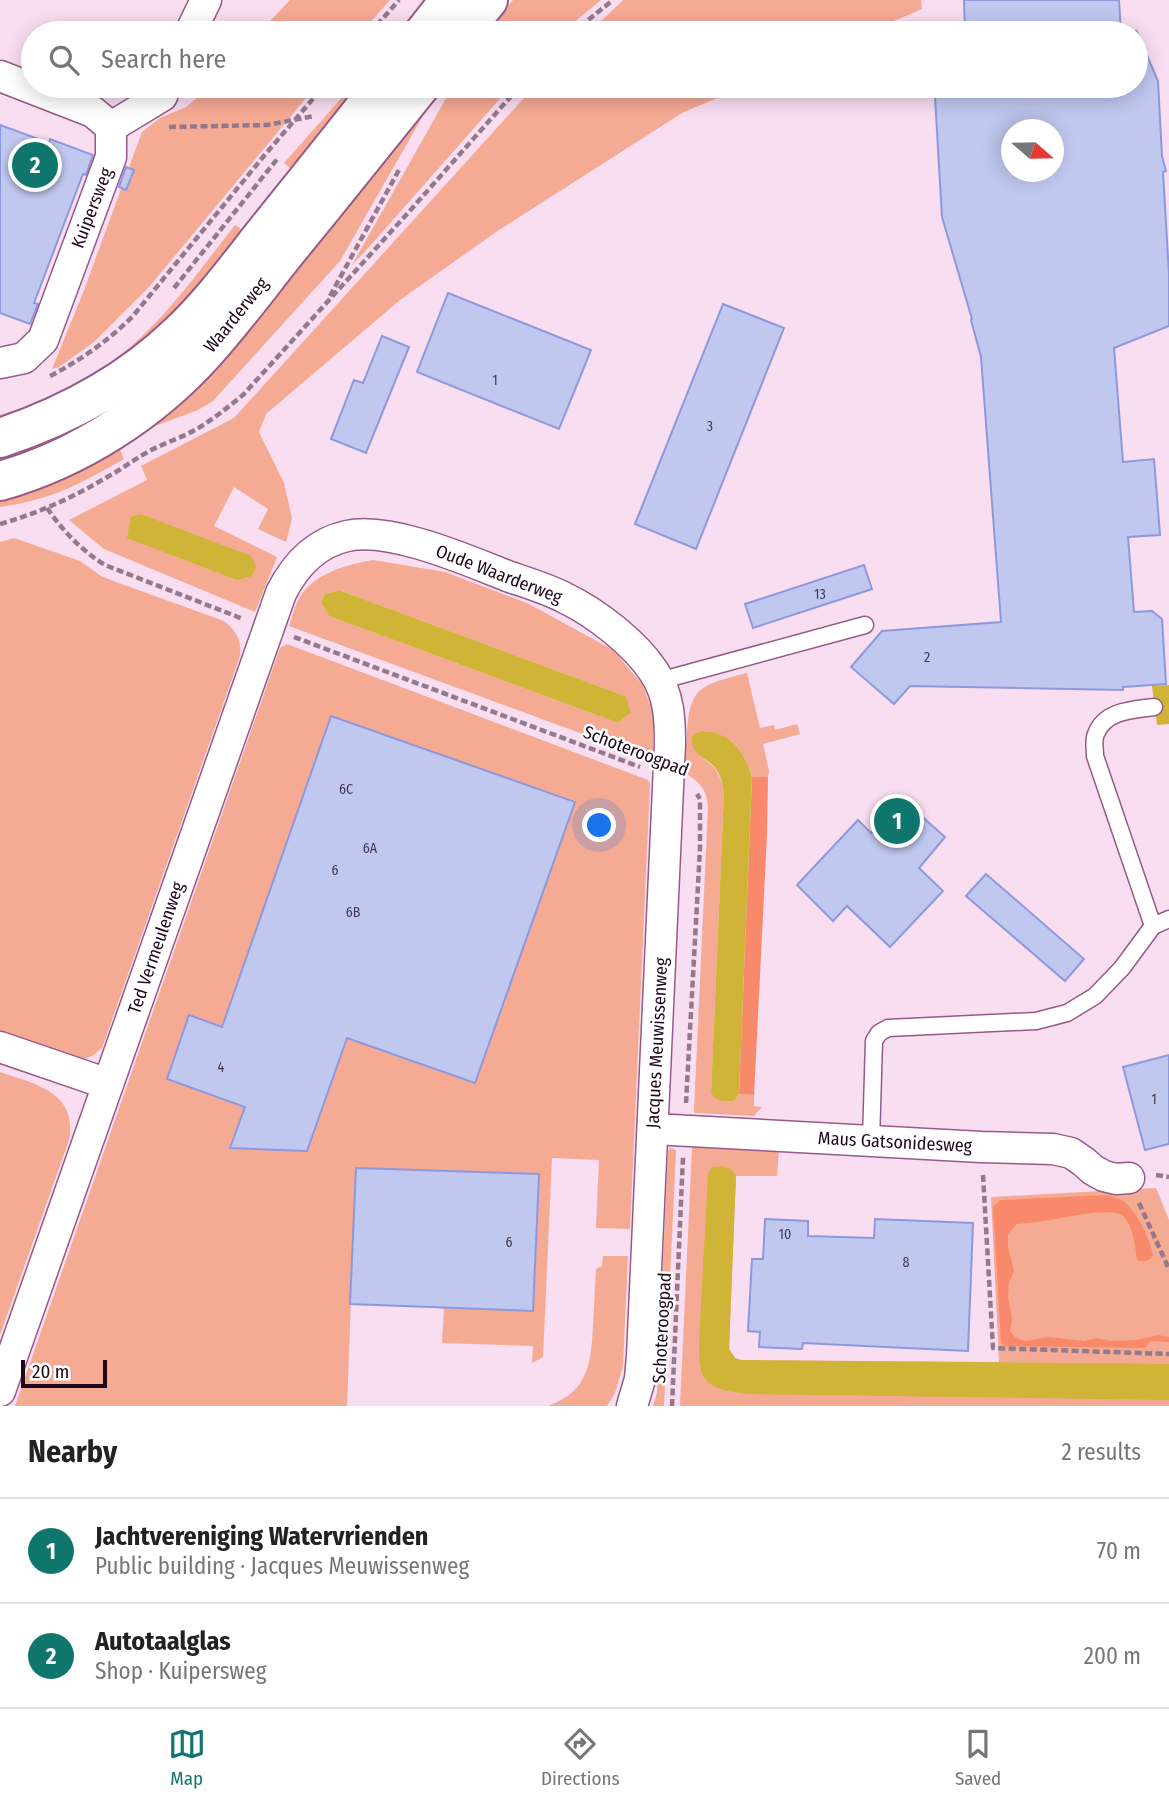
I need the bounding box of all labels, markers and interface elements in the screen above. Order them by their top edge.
search box [21,21,1148,98]
icon: search [45,41,83,79]
text: Search here [101,44,226,75]
north arrow [1001,119,1064,182]
pin: 2 [12,139,58,191]
street label: Kuipersweg [67,164,118,251]
street label: Waarderweg [199,273,273,357]
house number: 1 [492,372,498,389]
house number: 3 [707,418,713,435]
street label: Oude Waarderweg [433,540,566,608]
house number: 13 [814,586,826,603]
house number: 2 [924,649,930,666]
street label: Schoteroogpad [580,721,692,781]
house number: 6C [339,781,353,798]
pin: 1 [874,795,920,847]
your location [582,808,616,842]
house number: 6A [363,840,378,857]
house number: 6 [332,862,339,879]
street label: Ted Vermeulenweg [123,879,189,1017]
house number: 6B [346,904,361,921]
street label: Jacques Meuwissenweg [642,956,672,1129]
house number: 4 [218,1059,225,1076]
house number: 1 [1151,1091,1157,1108]
street label: Maus Gatsonidesweg [817,1127,973,1157]
house number: 10 [779,1226,791,1243]
house number: 6 [506,1234,513,1251]
house number: 8 [903,1254,910,1271]
street label: Schoteroogpad [648,1272,676,1384]
scale bar [21,1357,107,1389]
text: 20 m [32,1360,69,1383]
text: Nearby [28,1434,117,1470]
text: 2 results [1061,1438,1141,1466]
text: Jachtvereniging Watervrienden [95,1521,428,1552]
text: 1 [46,1537,56,1565]
text: 70 m [1097,1537,1141,1565]
text: Public building · Jacques Meuwissenweg [95,1552,469,1580]
text: Autotaalglas [95,1626,231,1657]
text: 2 [46,1642,56,1670]
text: 200 m [1084,1642,1141,1670]
text: Shop · Kuipersweg [95,1657,267,1685]
tab: Map [168,1725,206,1790]
tab: Directions [541,1725,620,1790]
tab: Saved [955,1725,1001,1790]

